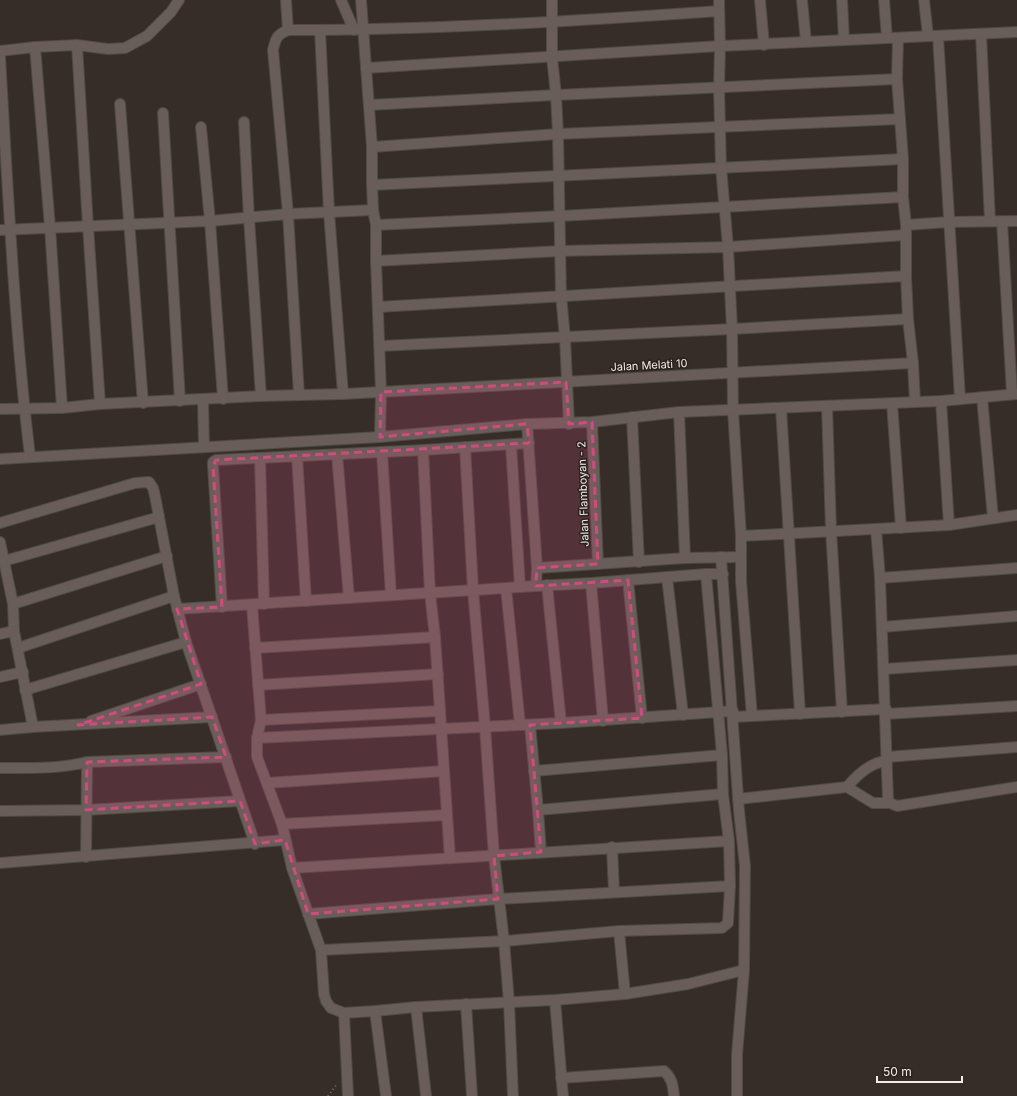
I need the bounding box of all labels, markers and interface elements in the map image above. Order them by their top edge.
street label: Jalan Melati 10 [610,356,688,374]
street label: Jalan Flamboyan - 2 [574,441,592,547]
scale bar [877,1058,962,1084]
text: 50 m [883,1064,912,1079]

